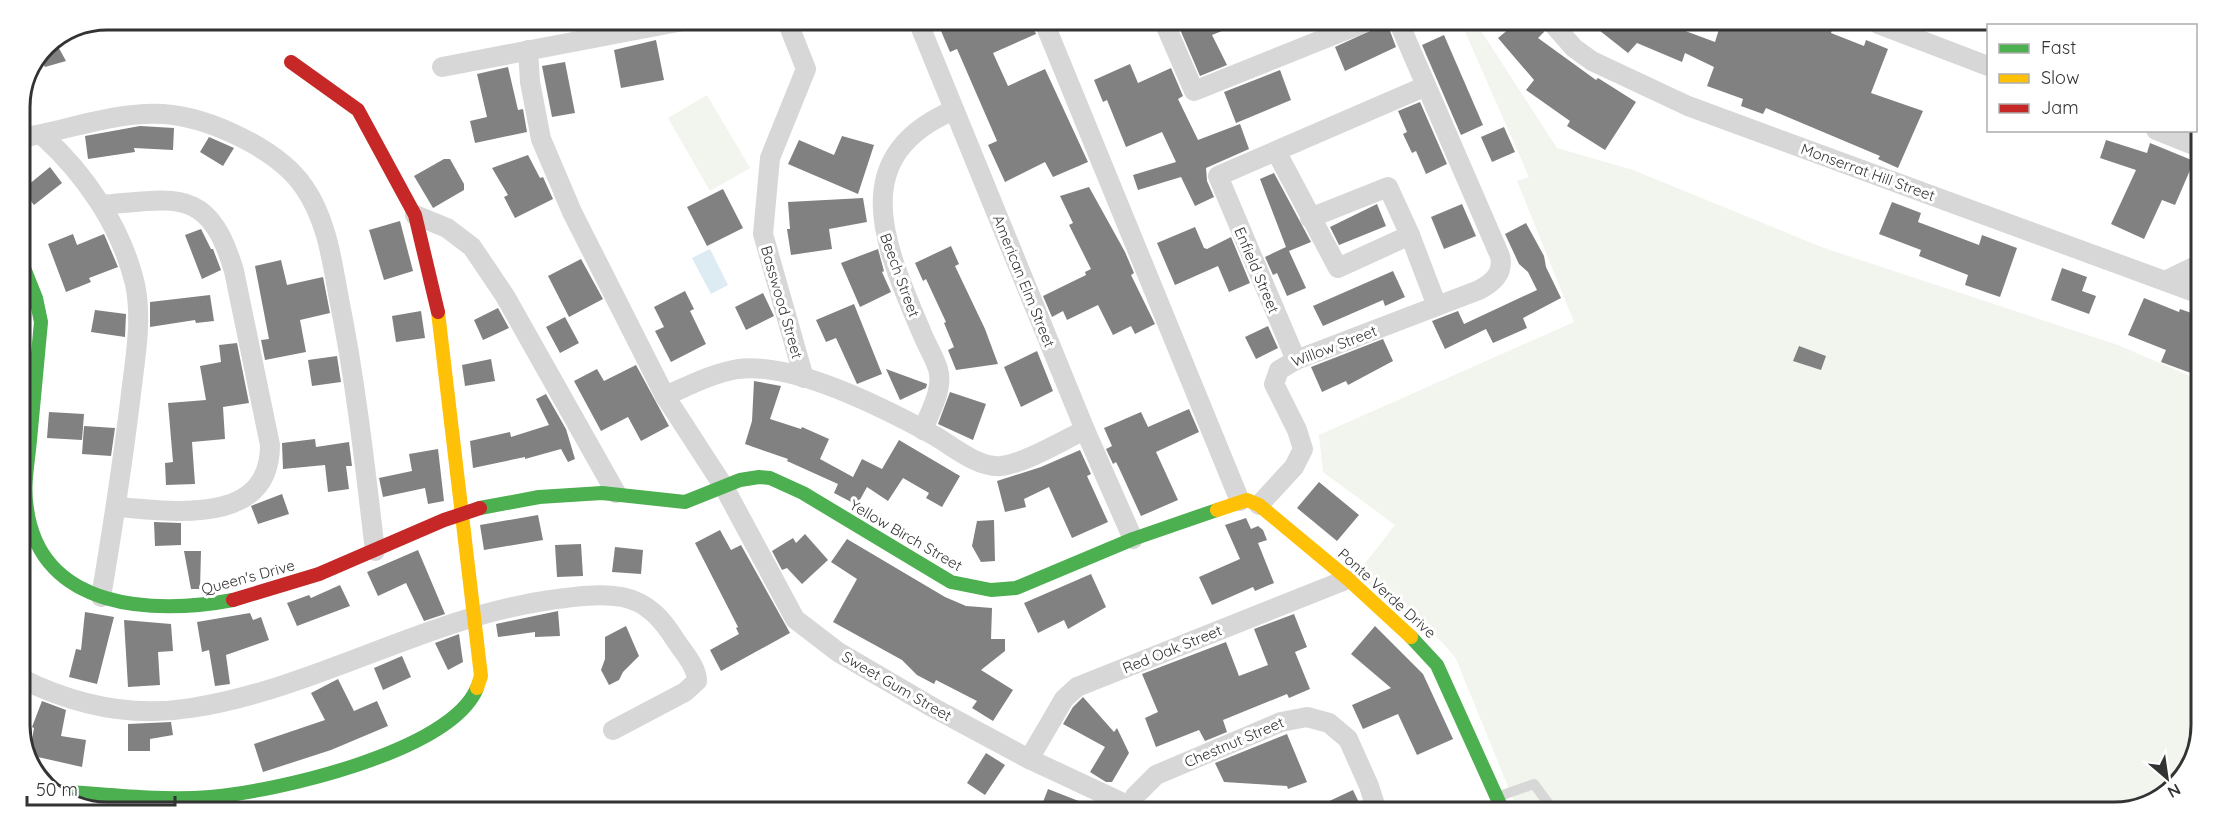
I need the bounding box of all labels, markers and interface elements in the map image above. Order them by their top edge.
legend [1987,24,2197,132]
text: Fast [2041,36,2076,59]
text: Slow [2041,66,2079,89]
text: Jam [2041,96,2079,119]
street label: Monserrat Hill Street [1798,139,1938,205]
street label: American Elm Street [989,212,1059,350]
street label: Enfield Street [1230,224,1284,316]
street label: Beech Street [876,230,924,320]
street label: Basswood Street [757,243,807,361]
street label: Willow Street [1289,321,1379,371]
street label: Yellow Birch Street [846,495,966,575]
street label: Ponte Verde Drive [1334,544,1440,642]
street label: Queen's Drive [199,555,297,599]
street label: Red Oak Street [1120,620,1224,678]
street label: Sweet Gum Street [839,647,955,725]
street label: Chestnut Street [1181,712,1287,772]
north arrow [2137,748,2197,808]
scale bar [27,769,176,807]
text: 50 m [36,778,78,801]
text: N [2164,780,2184,803]

